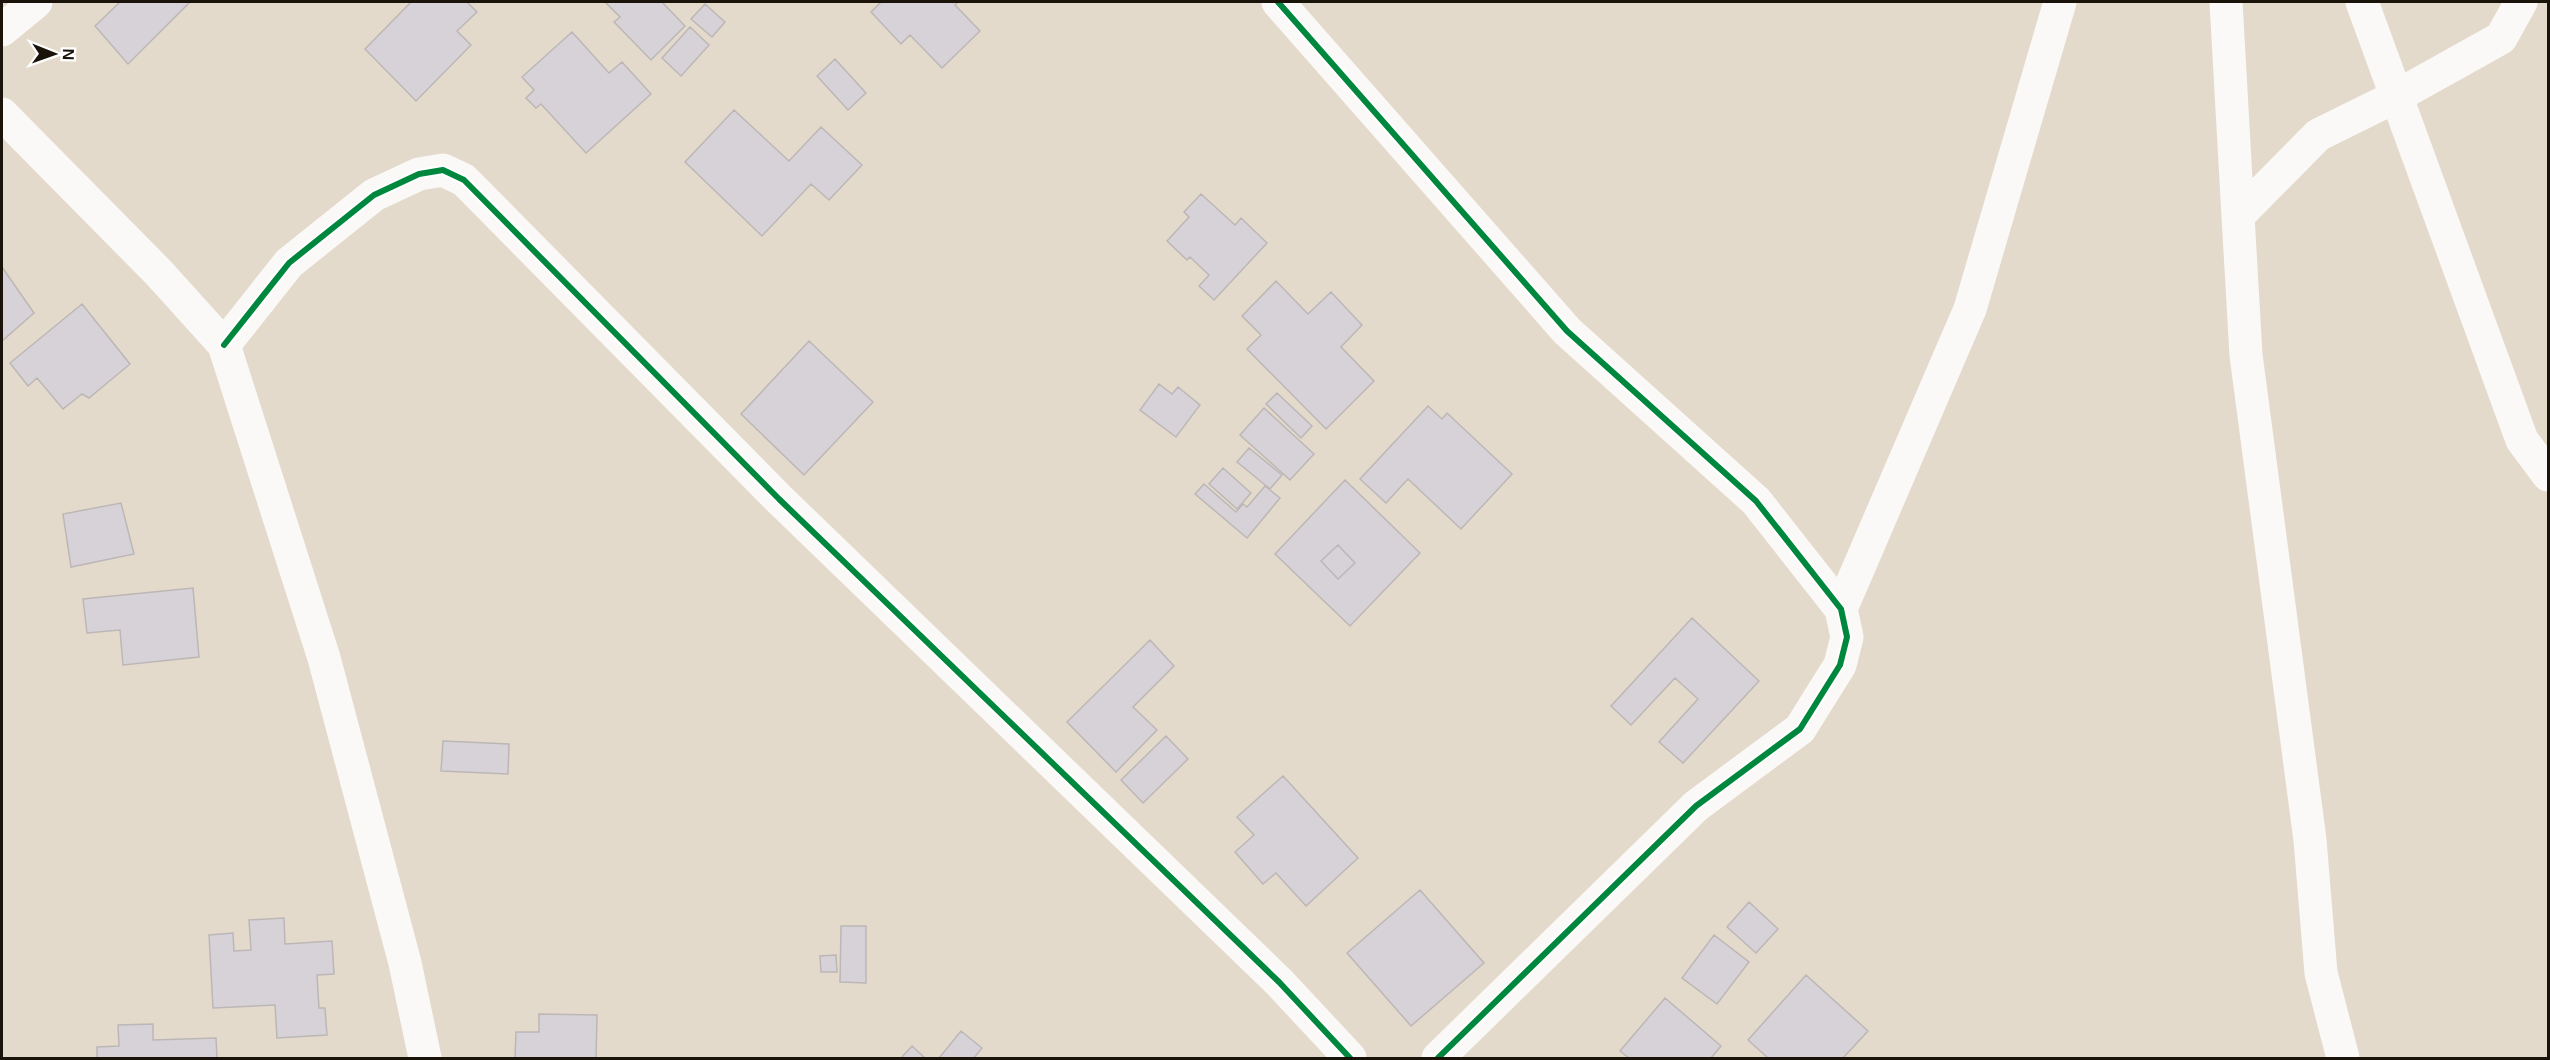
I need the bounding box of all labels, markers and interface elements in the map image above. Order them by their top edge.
north arrow [24,24,84,84]
text: N [60,48,77,60]

